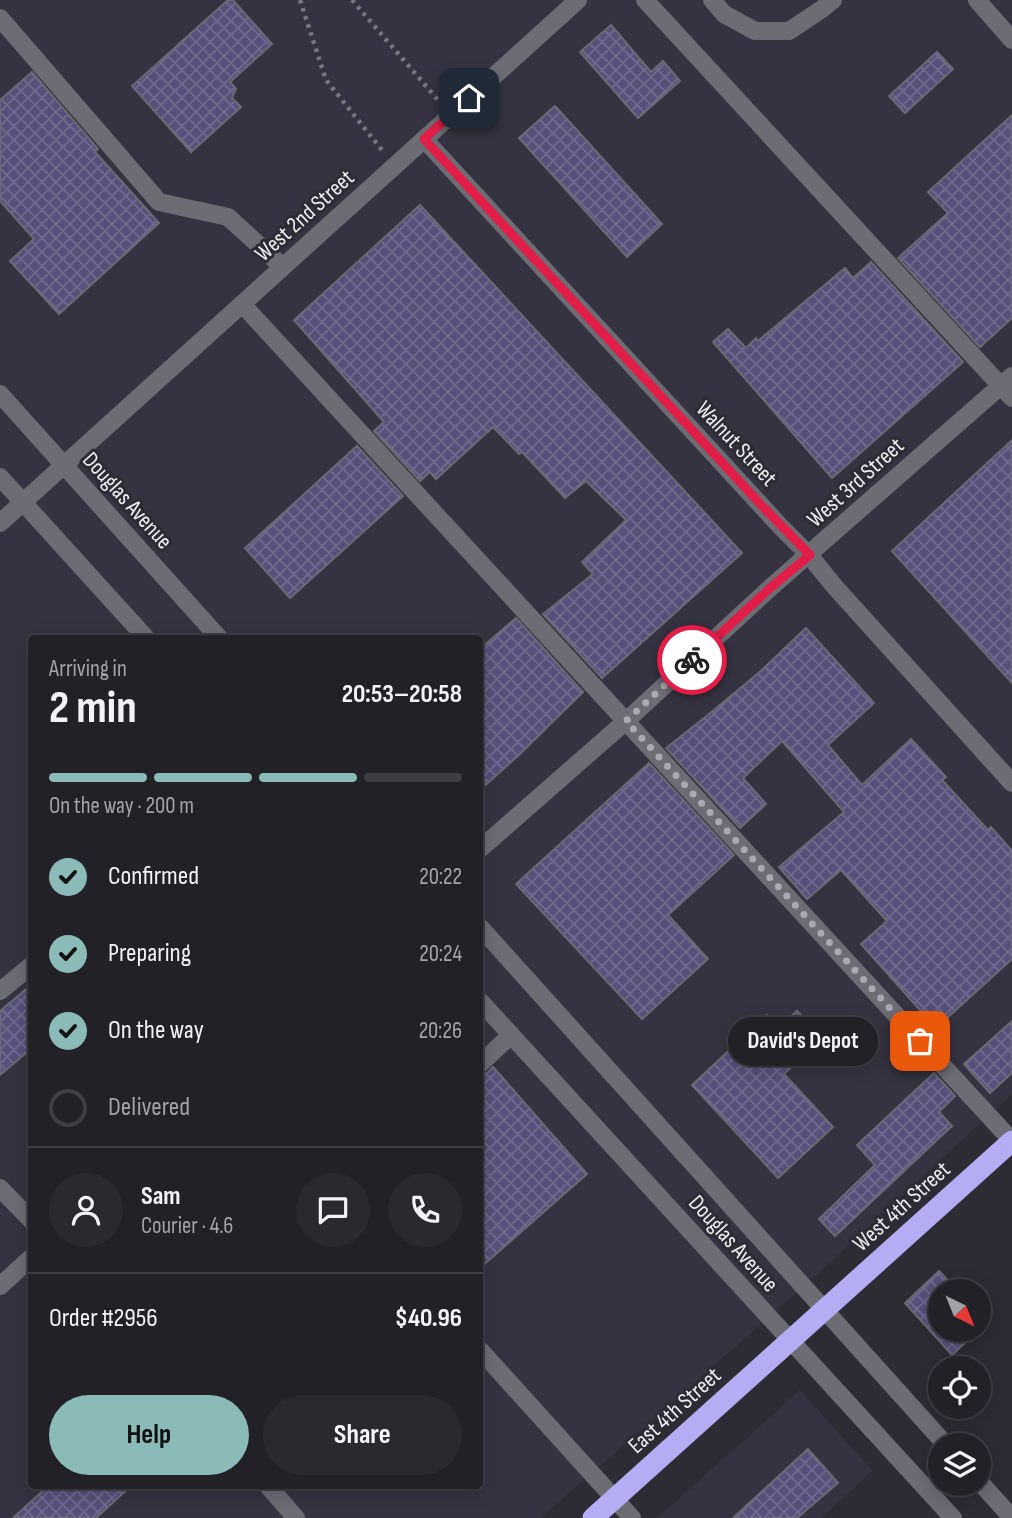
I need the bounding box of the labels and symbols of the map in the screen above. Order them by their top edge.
pin [439,68,499,128]
street label: West 2nd Street [249,164,360,268]
street label: Walnut Street [690,395,783,492]
street label: West 3rd Street [802,432,910,533]
street label: Douglas Avenue [76,446,178,555]
courier [657,625,727,695]
pin [890,1011,950,1071]
callout: David's Depot [727,1016,878,1066]
street label: West 4th Street [847,1156,956,1258]
street label: Douglas Avenue [682,1189,784,1298]
north arrow [928,1279,990,1342]
street label: East 4th Street [622,1362,727,1460]

